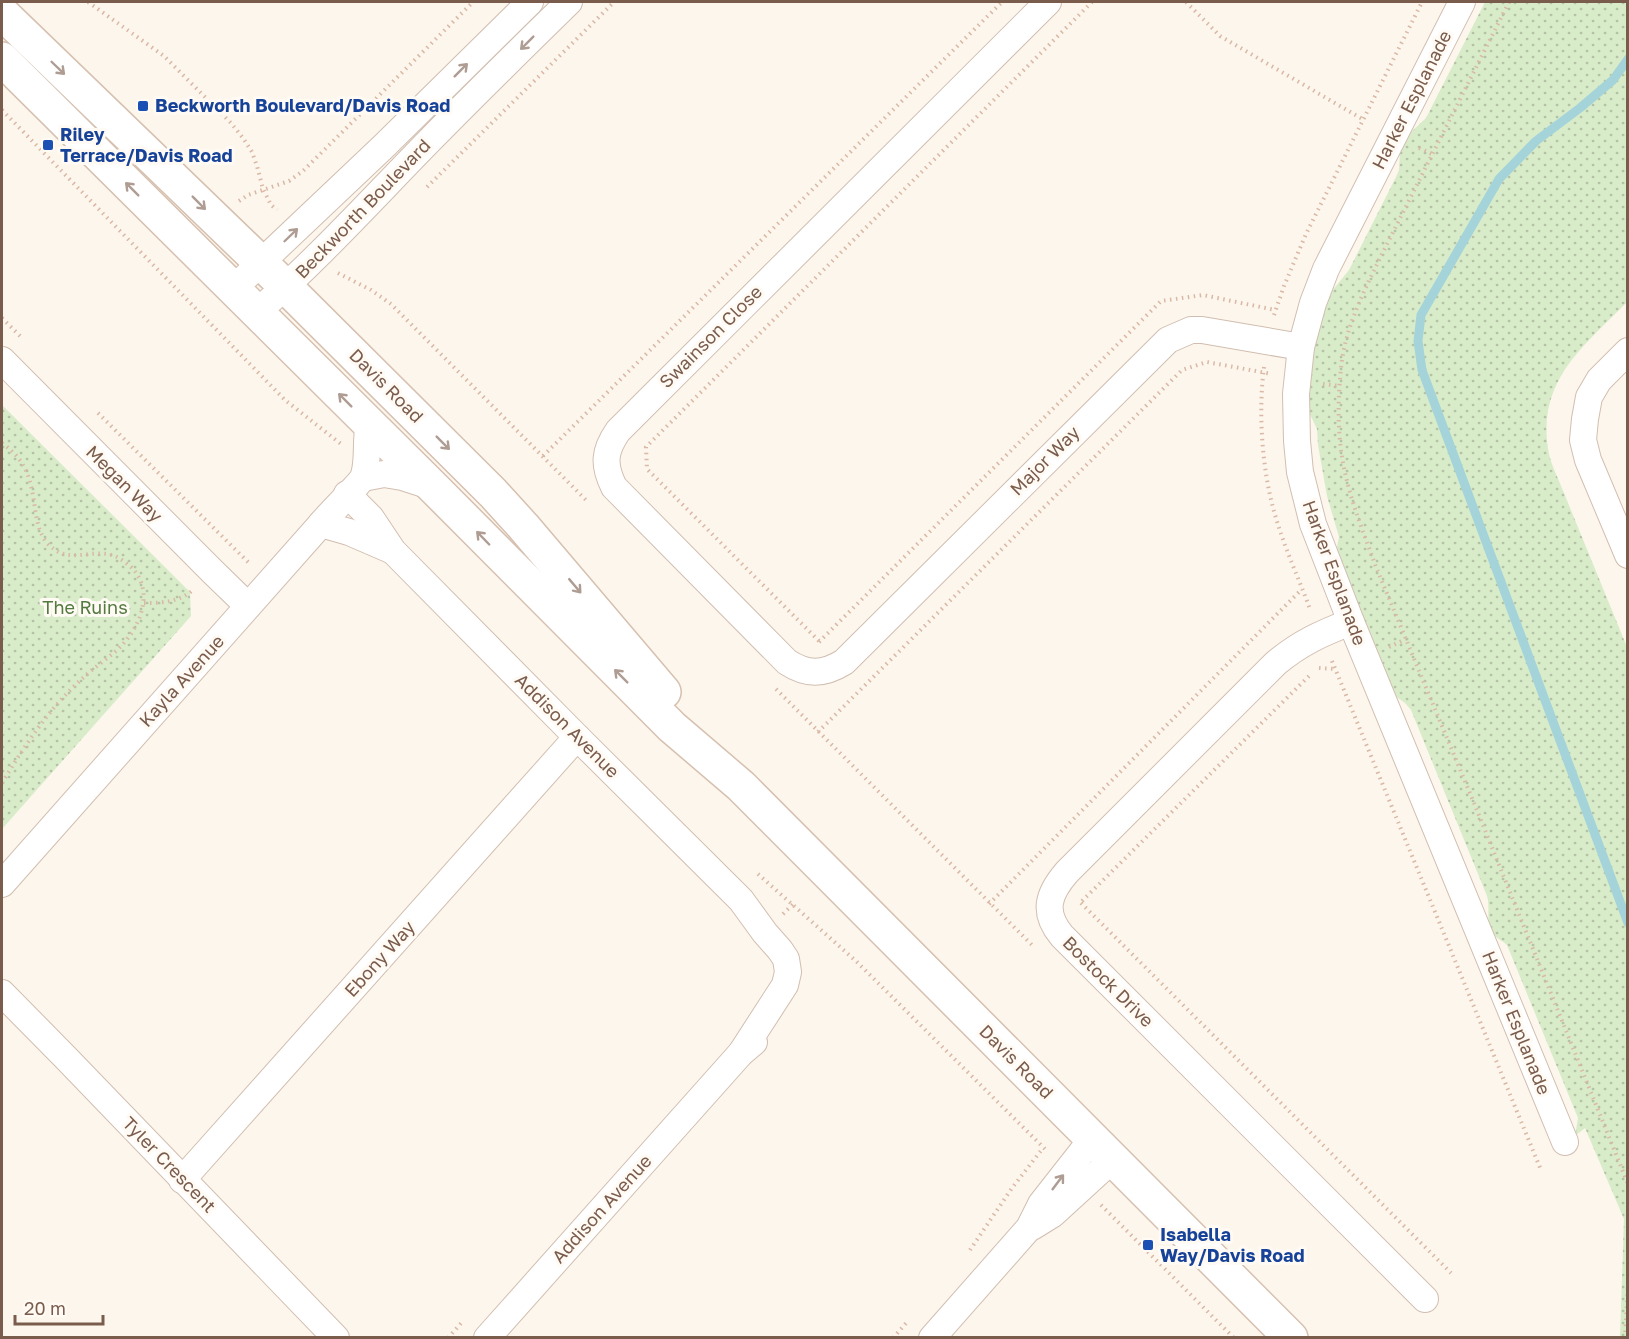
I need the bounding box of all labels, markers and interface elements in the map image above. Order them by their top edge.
street label: Harker Esplanade [1367,26,1456,173]
one-way arrow [520,35,535,50]
one-way arrow [51,61,66,75]
one-way arrow [454,62,469,77]
place label: Beckworth Boulevard/Davis Road [155,94,450,116]
marker: Beckworth Boulevard/Davis Road [136,99,150,113]
place label: Riley Terrace/Davis Road [60,123,233,166]
street label: Beckworth Boulevard [290,134,434,283]
marker: Riley Terrace/Davis Road [41,138,55,152]
one-way arrow [125,181,140,196]
one-way arrow [192,196,207,210]
one-way arrow [284,228,299,242]
street label: Swainson Close [654,280,766,392]
street label: Davis Road [345,344,428,427]
one-way arrow [338,393,352,408]
street label: Major Way [1005,421,1084,500]
one-way arrow [435,436,450,450]
street label: Megan Way [82,440,168,526]
street label: Harker Esplanade [1298,497,1371,648]
one-way arrow [476,530,490,545]
one-way arrow [568,578,582,593]
park label: The Ruins [42,596,128,618]
street label: Kayla Avenue [134,630,228,731]
one-way arrow [614,668,628,683]
street label: Addison Avenue [511,669,624,782]
street label: Ebony Way [339,916,419,1001]
street label: Bostock Drive [1059,931,1159,1031]
street label: Harker Esplanade [1478,948,1556,1098]
street label: Davis Road [975,1020,1058,1103]
street label: Tyler Crescent [118,1112,221,1217]
street label: Addison Avenue [547,1150,656,1267]
one-way arrow [1052,1174,1064,1190]
place label: Isabella Way/Davis Road [1160,1223,1305,1266]
marker: Isabella Way/Davis Road [1141,1238,1155,1252]
scale bar [15,1288,104,1326]
text: 20 m [24,1297,66,1319]

